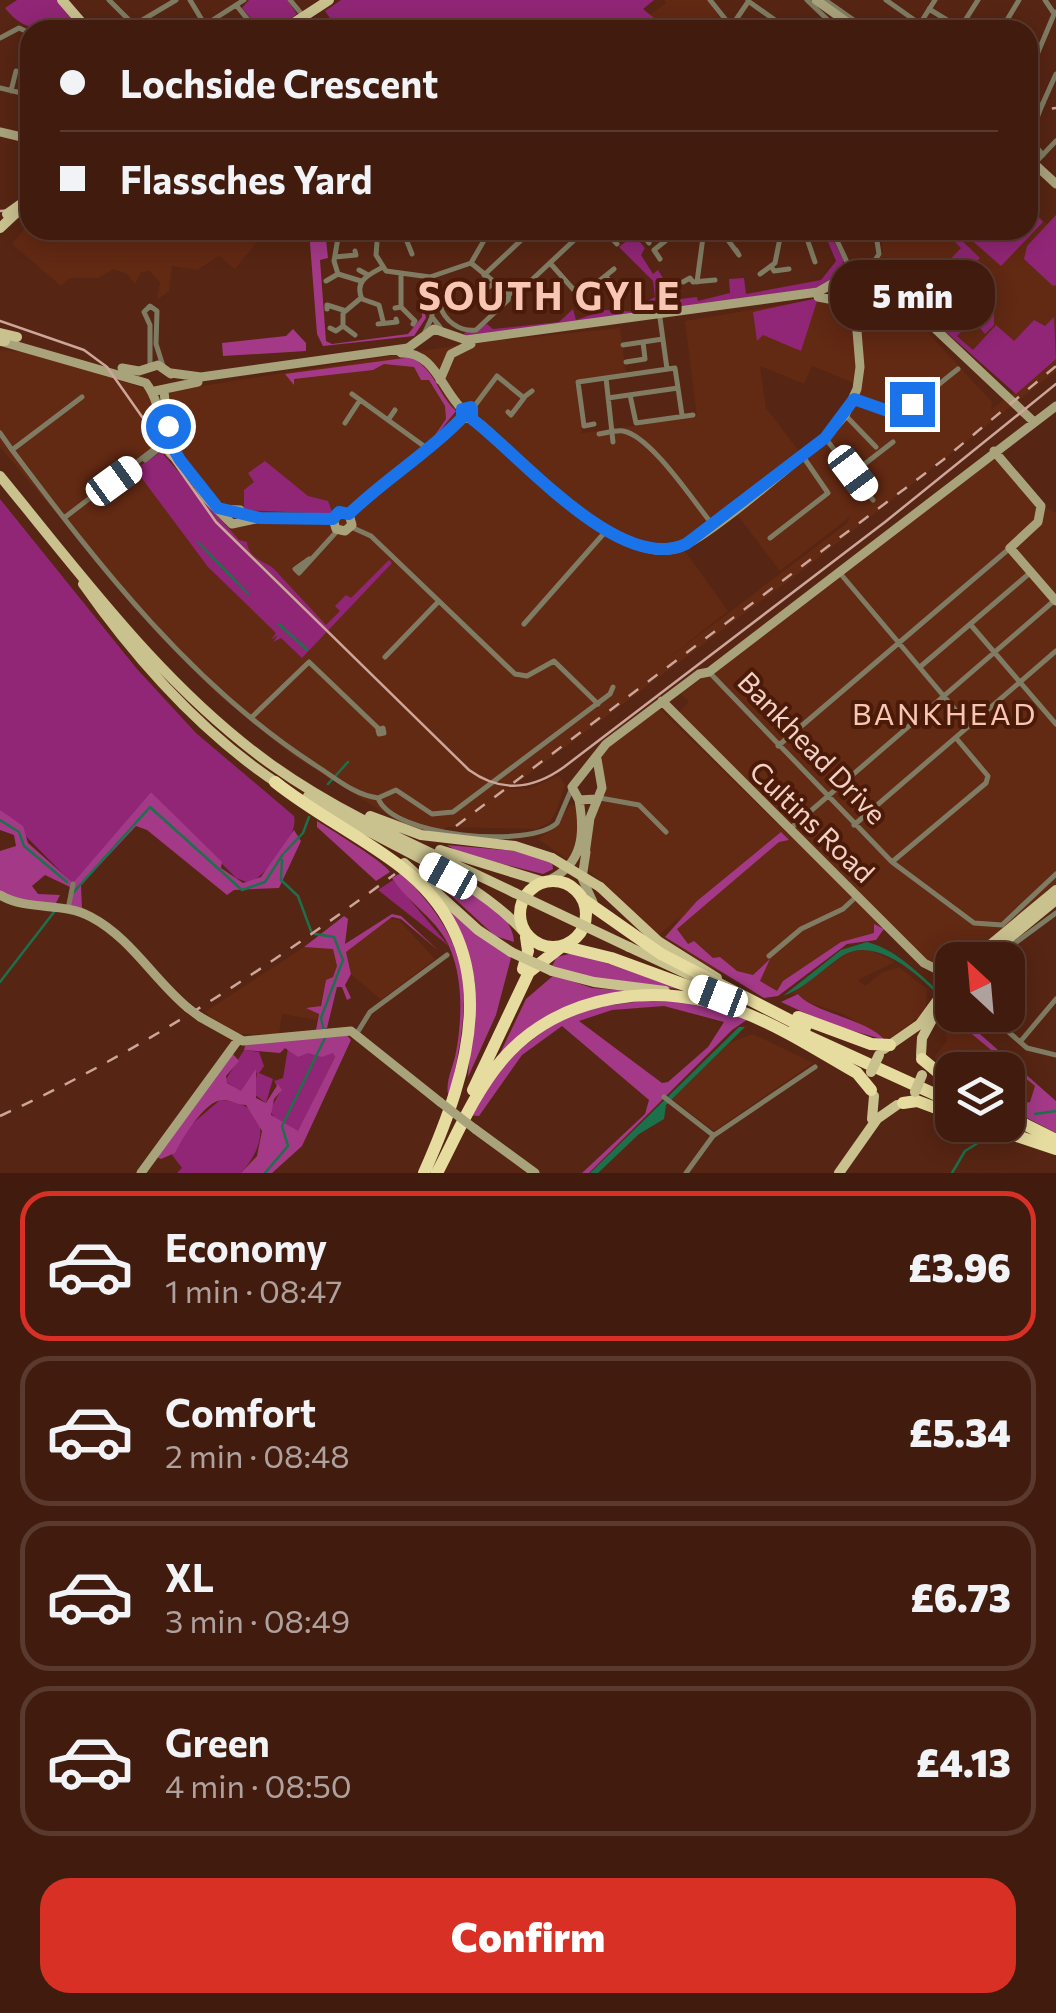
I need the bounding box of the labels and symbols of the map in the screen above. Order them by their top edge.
callout: 5 min [830,259,994,329]
district label: SOUTH GYLE [418,271,682,318]
route end [890,382,935,427]
route start [146,404,191,449]
car [823,440,883,506]
car [81,451,147,511]
street label: Bankhead Drive [732,664,894,831]
district label: BANKHEAD [852,694,1038,731]
street label: Cultins Road [743,753,882,889]
car [414,848,482,904]
north arrow [935,942,1025,1032]
car [685,971,751,1021]

